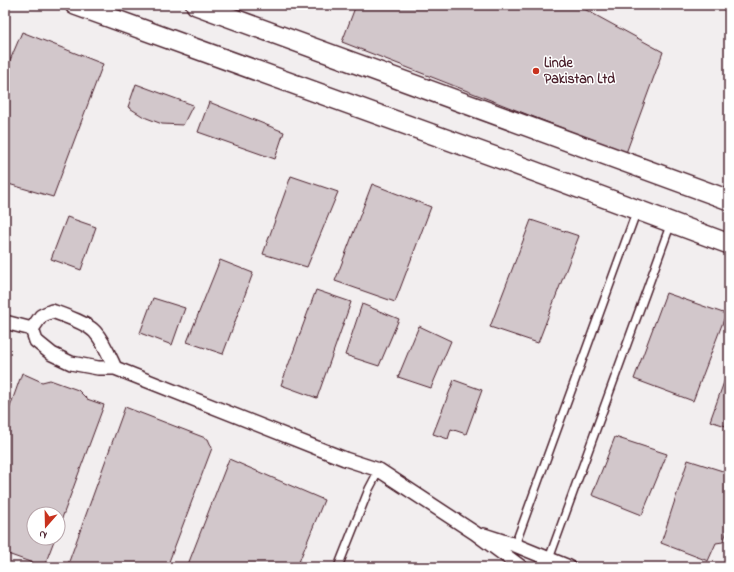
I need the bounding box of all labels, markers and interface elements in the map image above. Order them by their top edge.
place label: Linde Pakistan Ltd [544,53,615,90]
marker: Linde Pakistan Ltd [531,66,541,76]
north arrow [26,506,66,546]
text: N [37,526,49,543]

